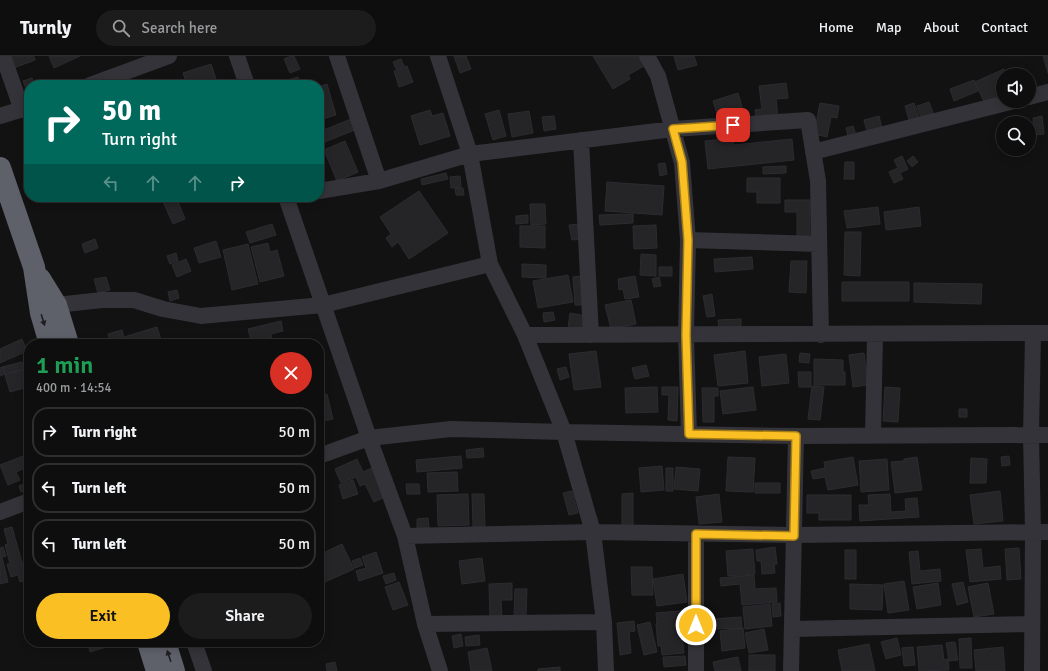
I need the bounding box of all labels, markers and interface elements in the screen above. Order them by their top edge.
search box [96,10,376,46]
text: Turnly [20,16,72,40]
icon: search [110,17,132,39]
text: Search here [142,19,217,37]
text: Home [819,19,854,36]
text: Map [876,19,901,36]
text: About [923,19,959,36]
text: Contact [981,19,1028,36]
map controls [996,68,1036,156]
button: sound [996,68,1036,108]
text: 50 m [102,94,161,128]
icon: right [36,96,88,148]
pin [716,108,750,142]
icon: arrive [722,114,744,136]
button: search [996,116,1036,156]
text: Turn right [102,128,177,150]
icon: left [100,172,122,194]
icon: ahead [142,172,164,194]
icon: ahead [184,172,206,194]
icon: right [226,172,248,194]
one-way arrow [40,314,46,326]
text: 1 min [36,350,93,380]
button: close [270,352,312,394]
text: 400 m · 14:54 [36,380,112,396]
icon: right [38,421,60,443]
text: Turn right [72,423,137,441]
text: 50 m [279,423,310,441]
icon: left [38,477,60,499]
text: Turn left [72,479,126,497]
text: 50 m [279,479,310,497]
icon: left [38,533,60,555]
text: Turn left [72,535,126,553]
text: 50 m [279,535,310,553]
button: Exit [36,593,170,639]
button: Share [178,593,312,639]
position arrow [675,604,717,646]
one-way arrow [166,650,172,662]

